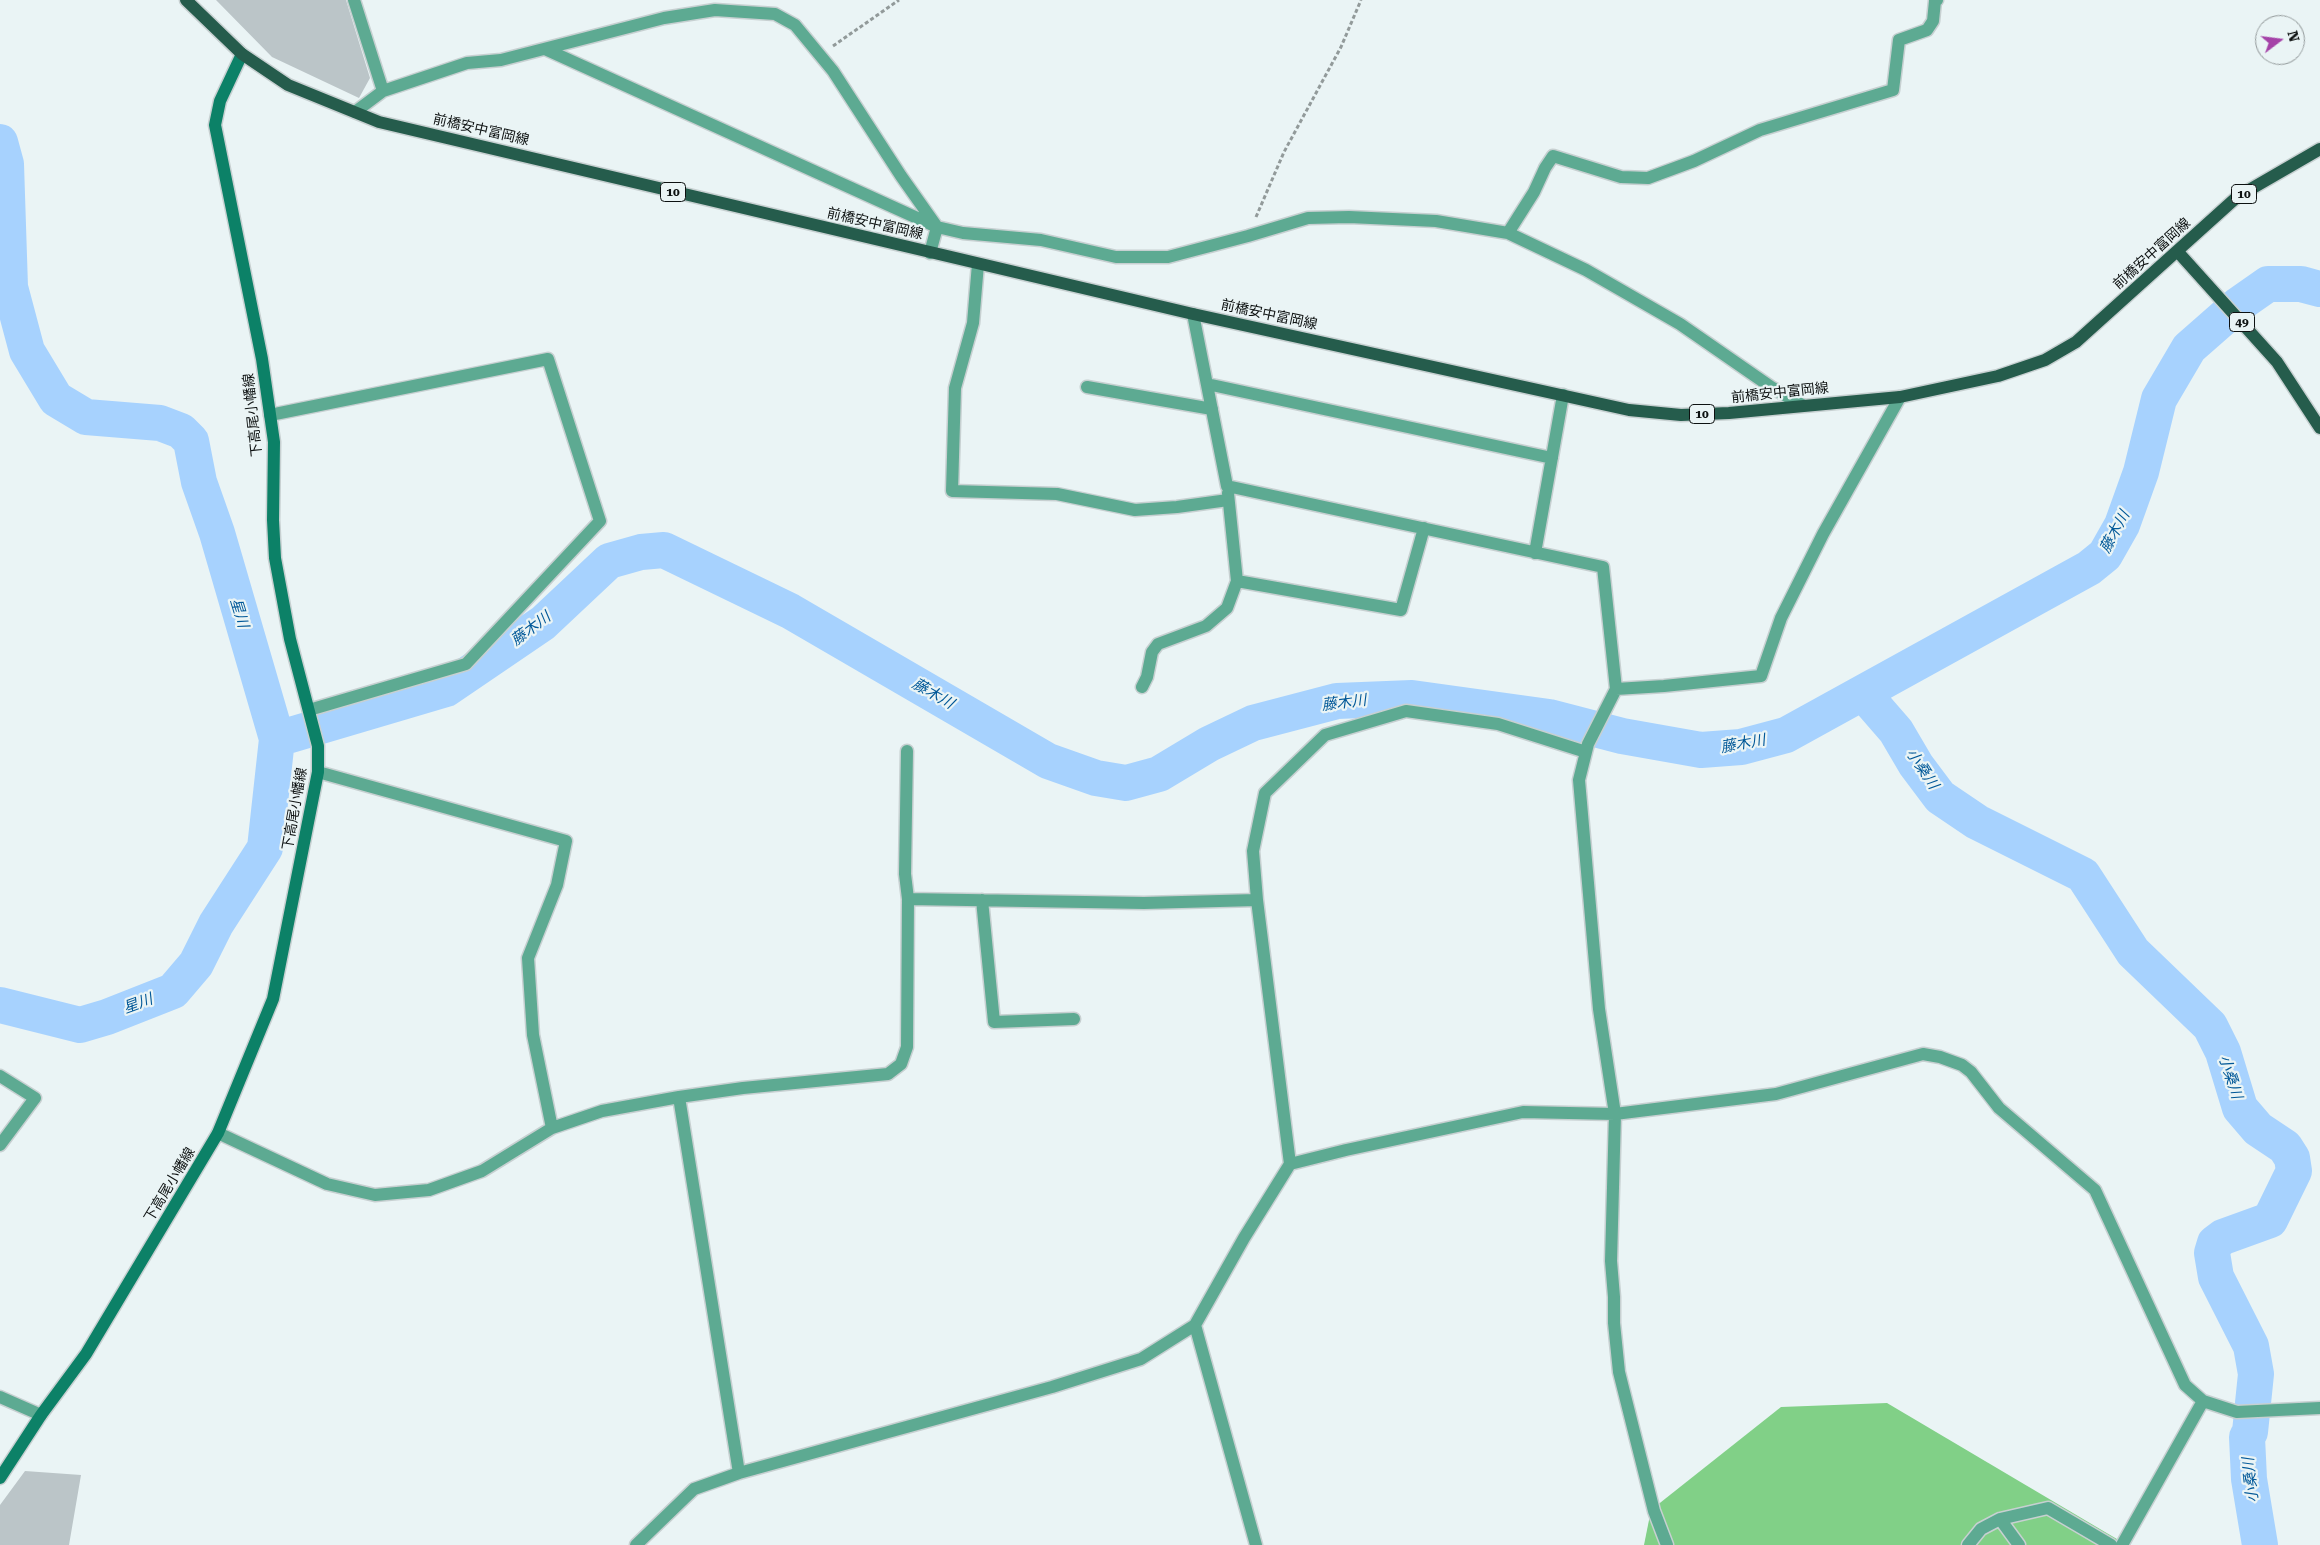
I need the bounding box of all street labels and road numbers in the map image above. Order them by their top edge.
street label: 前橋安中富岡線 [431,111,531,149]
road number: 10 [660,182,686,202]
road number: 10 [2232,184,2256,203]
street label: 前橋安中富岡線 [825,205,925,243]
street label: 前橋安中富岡線 [2110,215,2194,293]
street label: 前橋安中富岡線 [1219,297,1319,333]
road number: 49 [2230,313,2254,332]
street label: 下高尾小幡線 [240,372,266,458]
street label: 前橋安中富岡線 [1730,380,1830,406]
road number: 10 [1690,404,1714,424]
street label: 下高尾小幡線 [279,766,311,852]
street label: 下高尾小幡線 [141,1145,199,1225]

